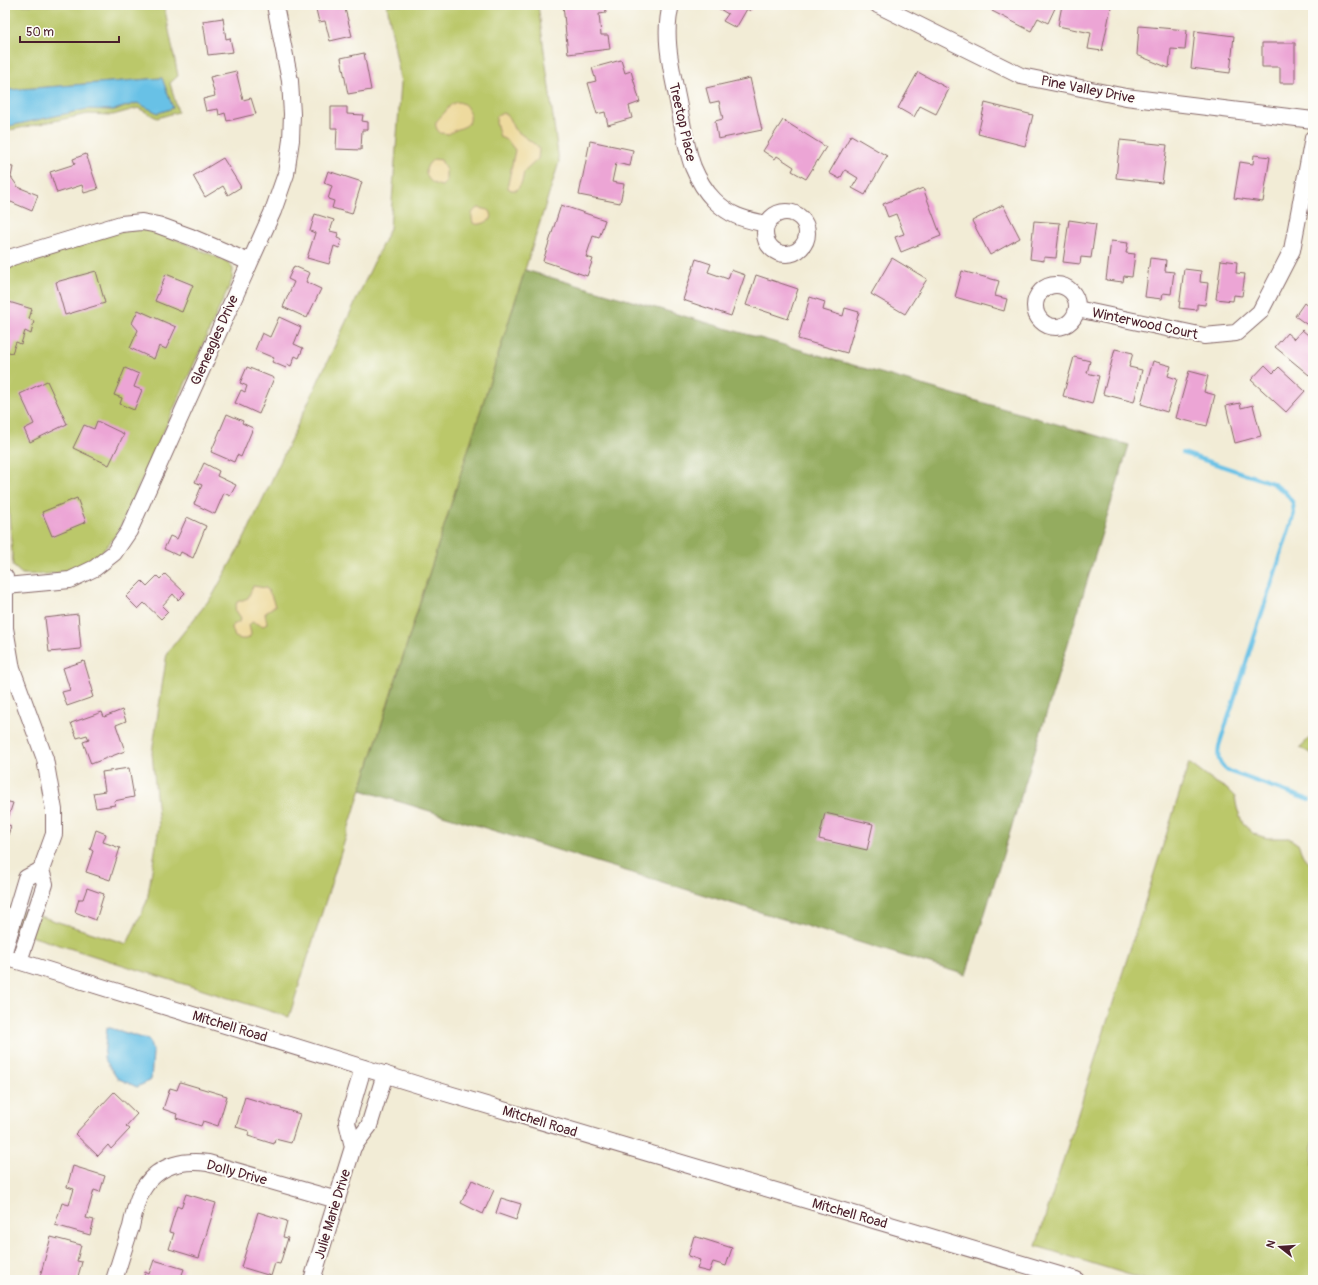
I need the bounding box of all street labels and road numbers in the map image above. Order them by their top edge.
street label: Pine Valley Drive [1040,72,1136,107]
street label: Treetop Place [665,81,700,163]
street label: Gleneagles Drive [187,292,242,388]
street label: Winterwood Court [1090,304,1200,343]
street label: Mitchell Road [190,1007,270,1046]
street label: Mitchell Road [500,1102,580,1141]
street label: Dolly Drive [205,1156,269,1189]
street label: Julie Marie Drive [311,1167,354,1261]
street label: Mitchell Road [810,1195,890,1232]

